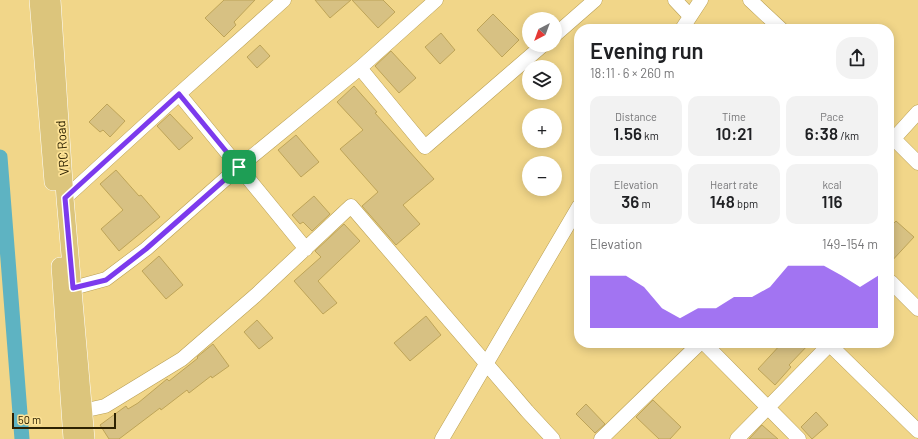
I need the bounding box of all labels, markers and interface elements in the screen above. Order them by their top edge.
north arrow [522,12,562,52]
map controls [522,12,562,196]
text: Evening run [590,37,704,63]
button: share [836,37,878,79]
button: layers [522,60,562,100]
text: 18:11 · 6 × 260 m [590,65,675,81]
button: + [522,108,562,148]
text: Distance [615,110,657,123]
text: Time [722,110,746,123]
text: Pace [820,110,844,123]
street label: VRC Road [52,120,72,176]
text: 1.56 [613,123,642,143]
text: 10:21 [716,123,752,143]
text: 6:38 [805,123,838,143]
text: km [642,129,659,142]
text: /km [838,129,859,142]
pin [222,150,256,184]
icon: arrive [228,156,250,178]
button: − [522,156,562,196]
text: Elevation [614,178,658,191]
text: Heart rate [710,178,758,191]
text: kcal [822,178,842,191]
text: 36 [621,191,639,211]
text: 148 [710,191,735,211]
text: 116 [821,191,843,211]
text: m [639,197,651,210]
text: bpm [735,197,758,210]
text: Elevation [590,236,642,252]
text: 149–154 m [822,236,878,252]
scale bar [12,411,116,430]
text: 50 m [18,413,41,426]

